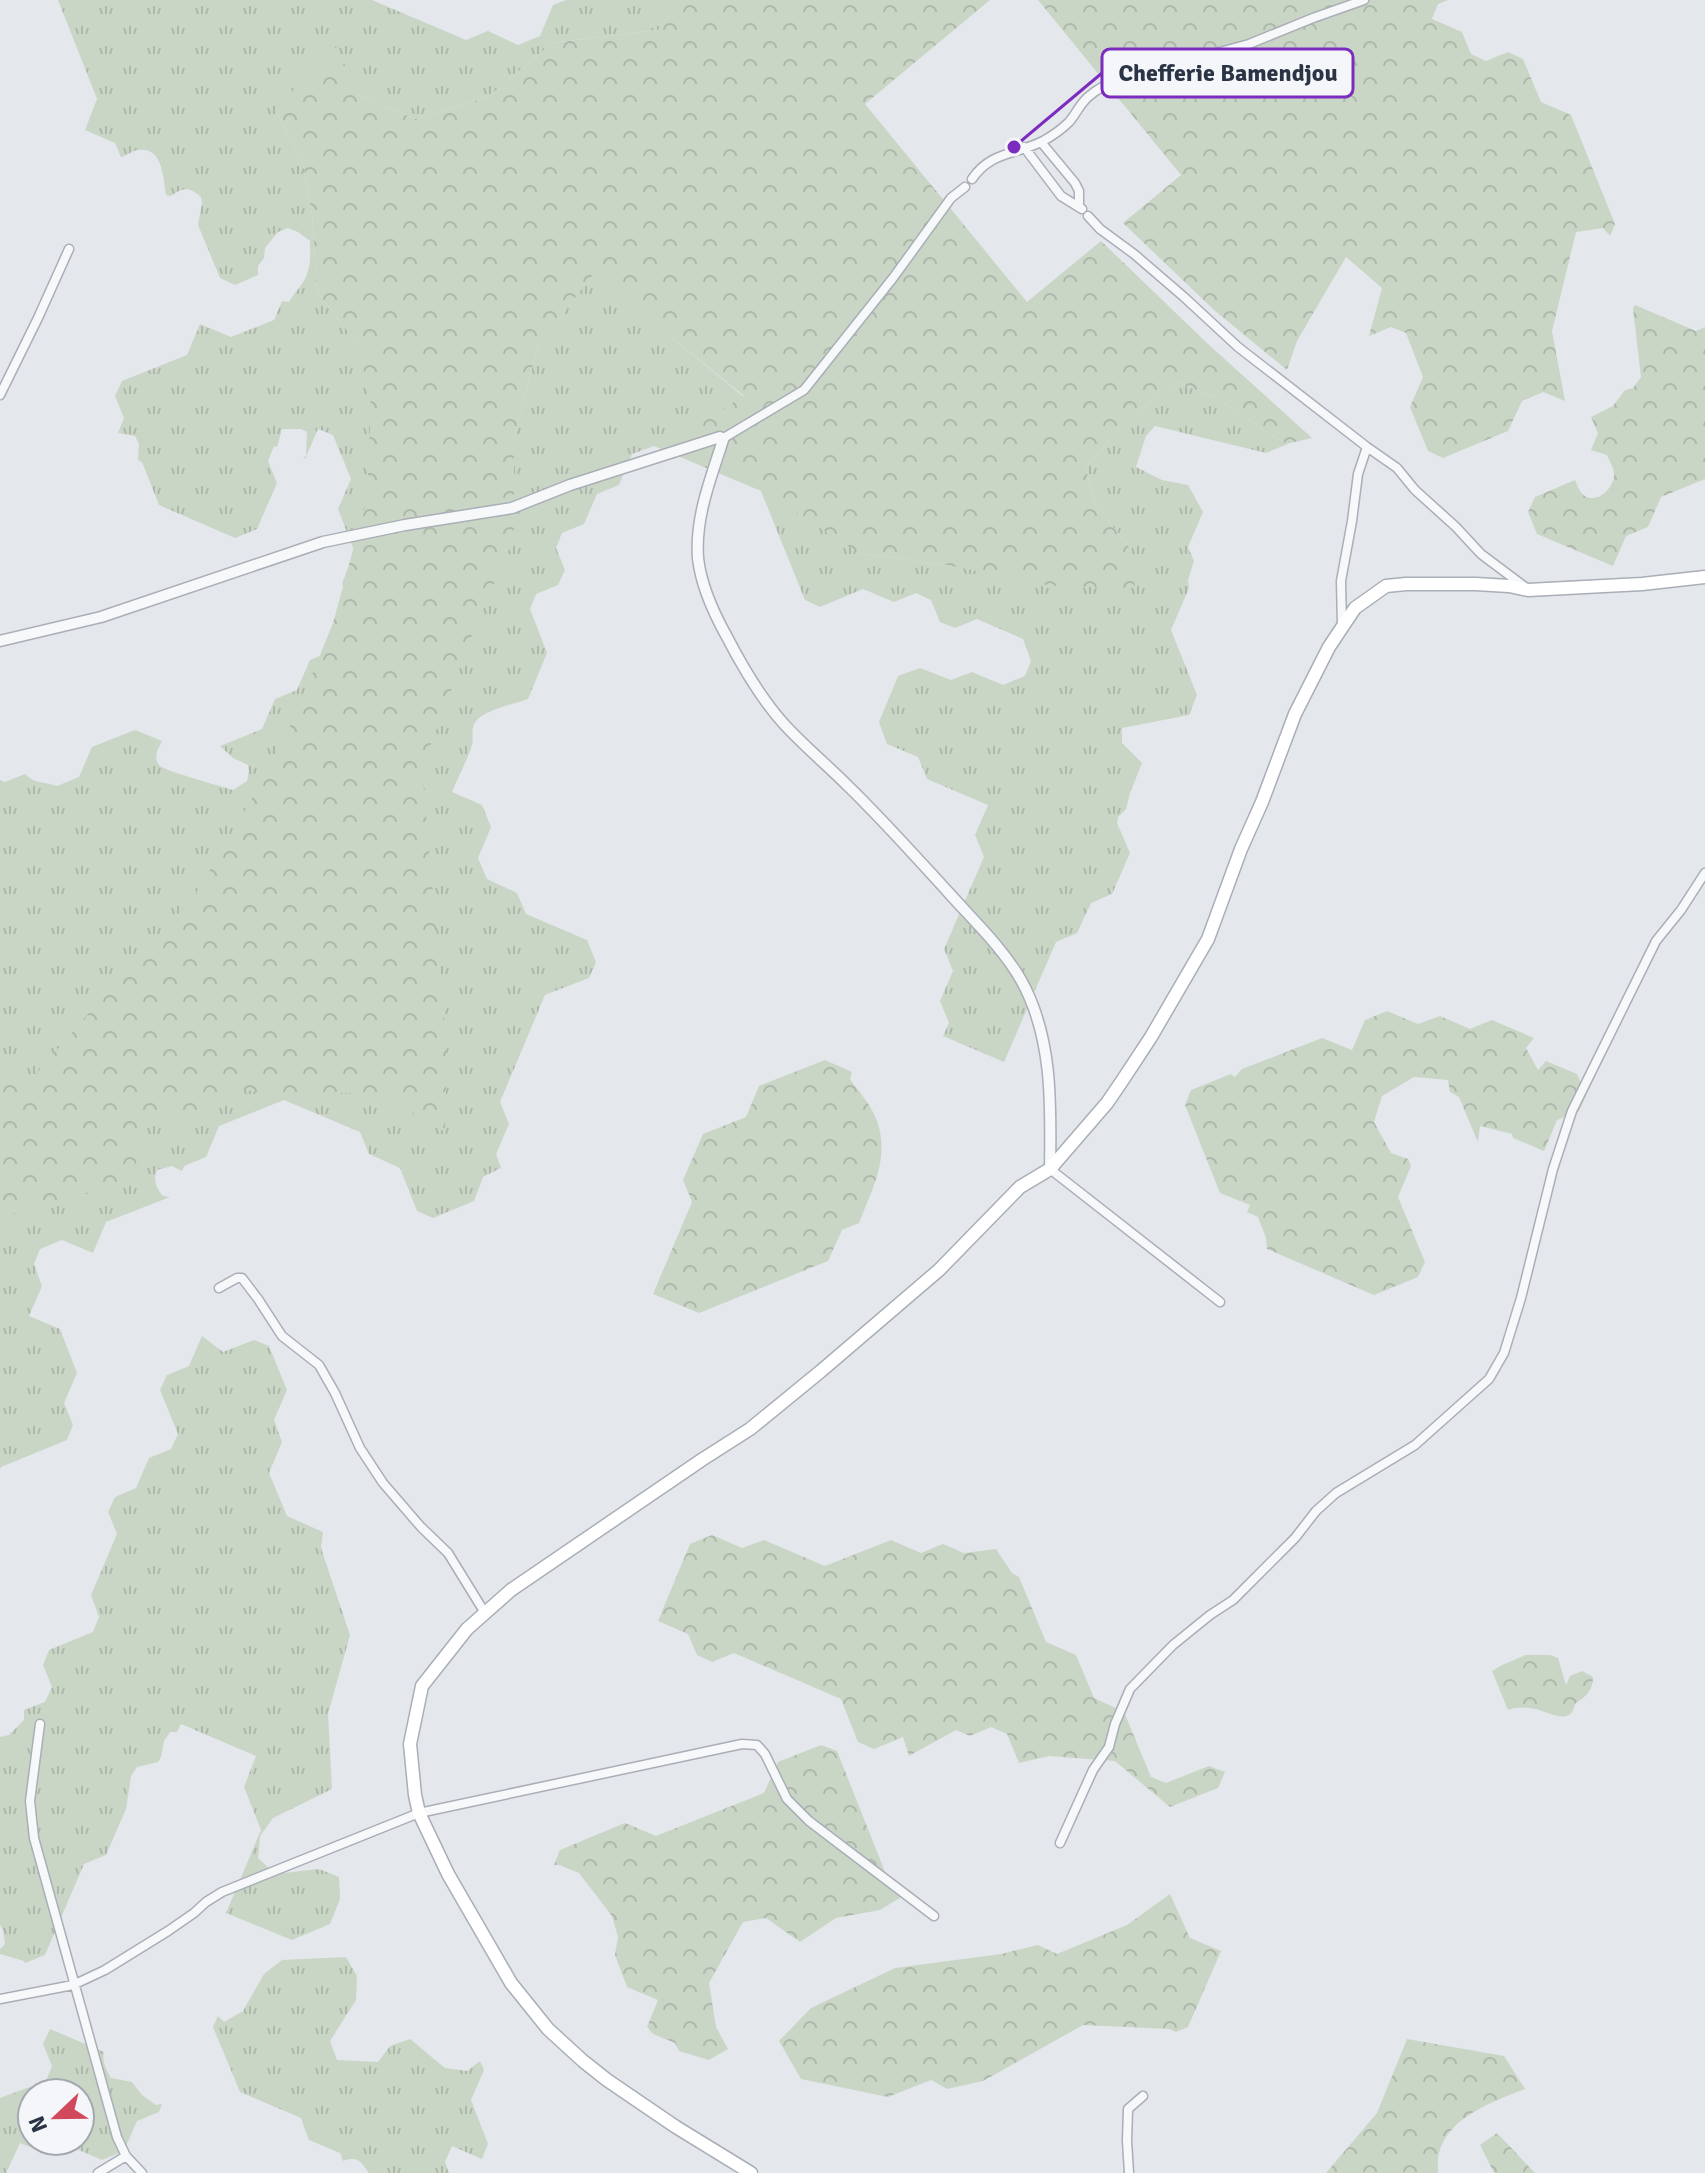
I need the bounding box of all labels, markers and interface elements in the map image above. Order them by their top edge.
callout: Chefferie Bamendjou [1102,49,1353,97]
text: Chefferie Bamendjou [1118,58,1338,88]
north arrow [16,2077,96,2157]
text: N [23,2112,53,2136]

